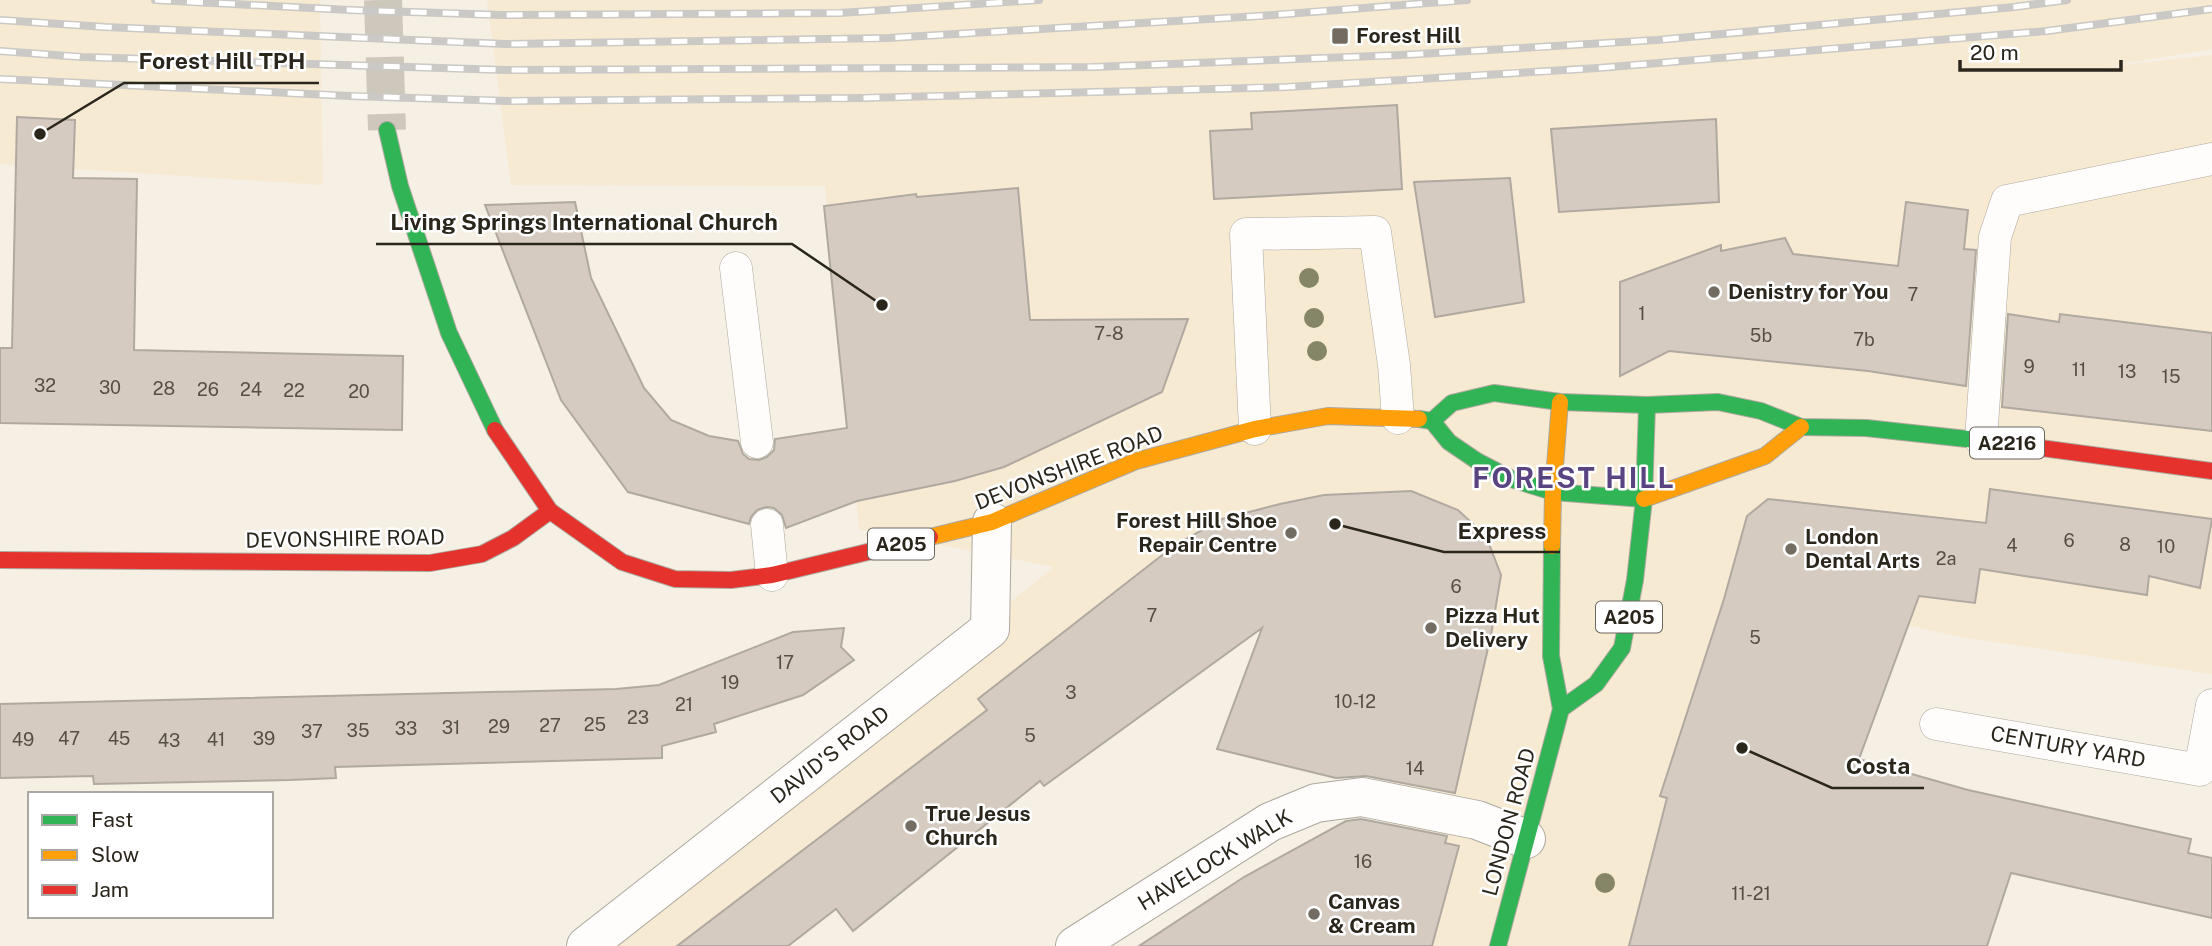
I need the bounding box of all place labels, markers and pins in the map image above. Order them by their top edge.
place label: Forest Hill [1356,23,1461,48]
marker: Forest Hill [1330,26,1350,46]
callout: Forest Hill TPH [124,39,319,83]
callout: Living Springs International Church [376,200,792,244]
place label: Denistry for You [1728,279,1889,304]
marker: Denistry for You [1706,284,1722,300]
place label: Forest Hill Shoe Repair Centre [1116,508,1277,557]
callout: Express [1444,508,1560,552]
place label: London Dental Arts [1805,524,1920,573]
marker: Forest Hill Shoe Repair Centre [1283,525,1299,541]
marker: London Dental Arts [1783,541,1799,557]
place label: Pizza Hut Delivery [1445,603,1540,652]
marker: Pizza Hut Delivery [1423,620,1439,636]
callout: Costa [1832,744,1924,788]
place label: True Jesus Church [925,801,1031,850]
marker: True Jesus Church [903,818,919,834]
place label: Canvas & Cream [1328,889,1416,938]
marker: Canvas & Cream [1306,906,1322,922]

